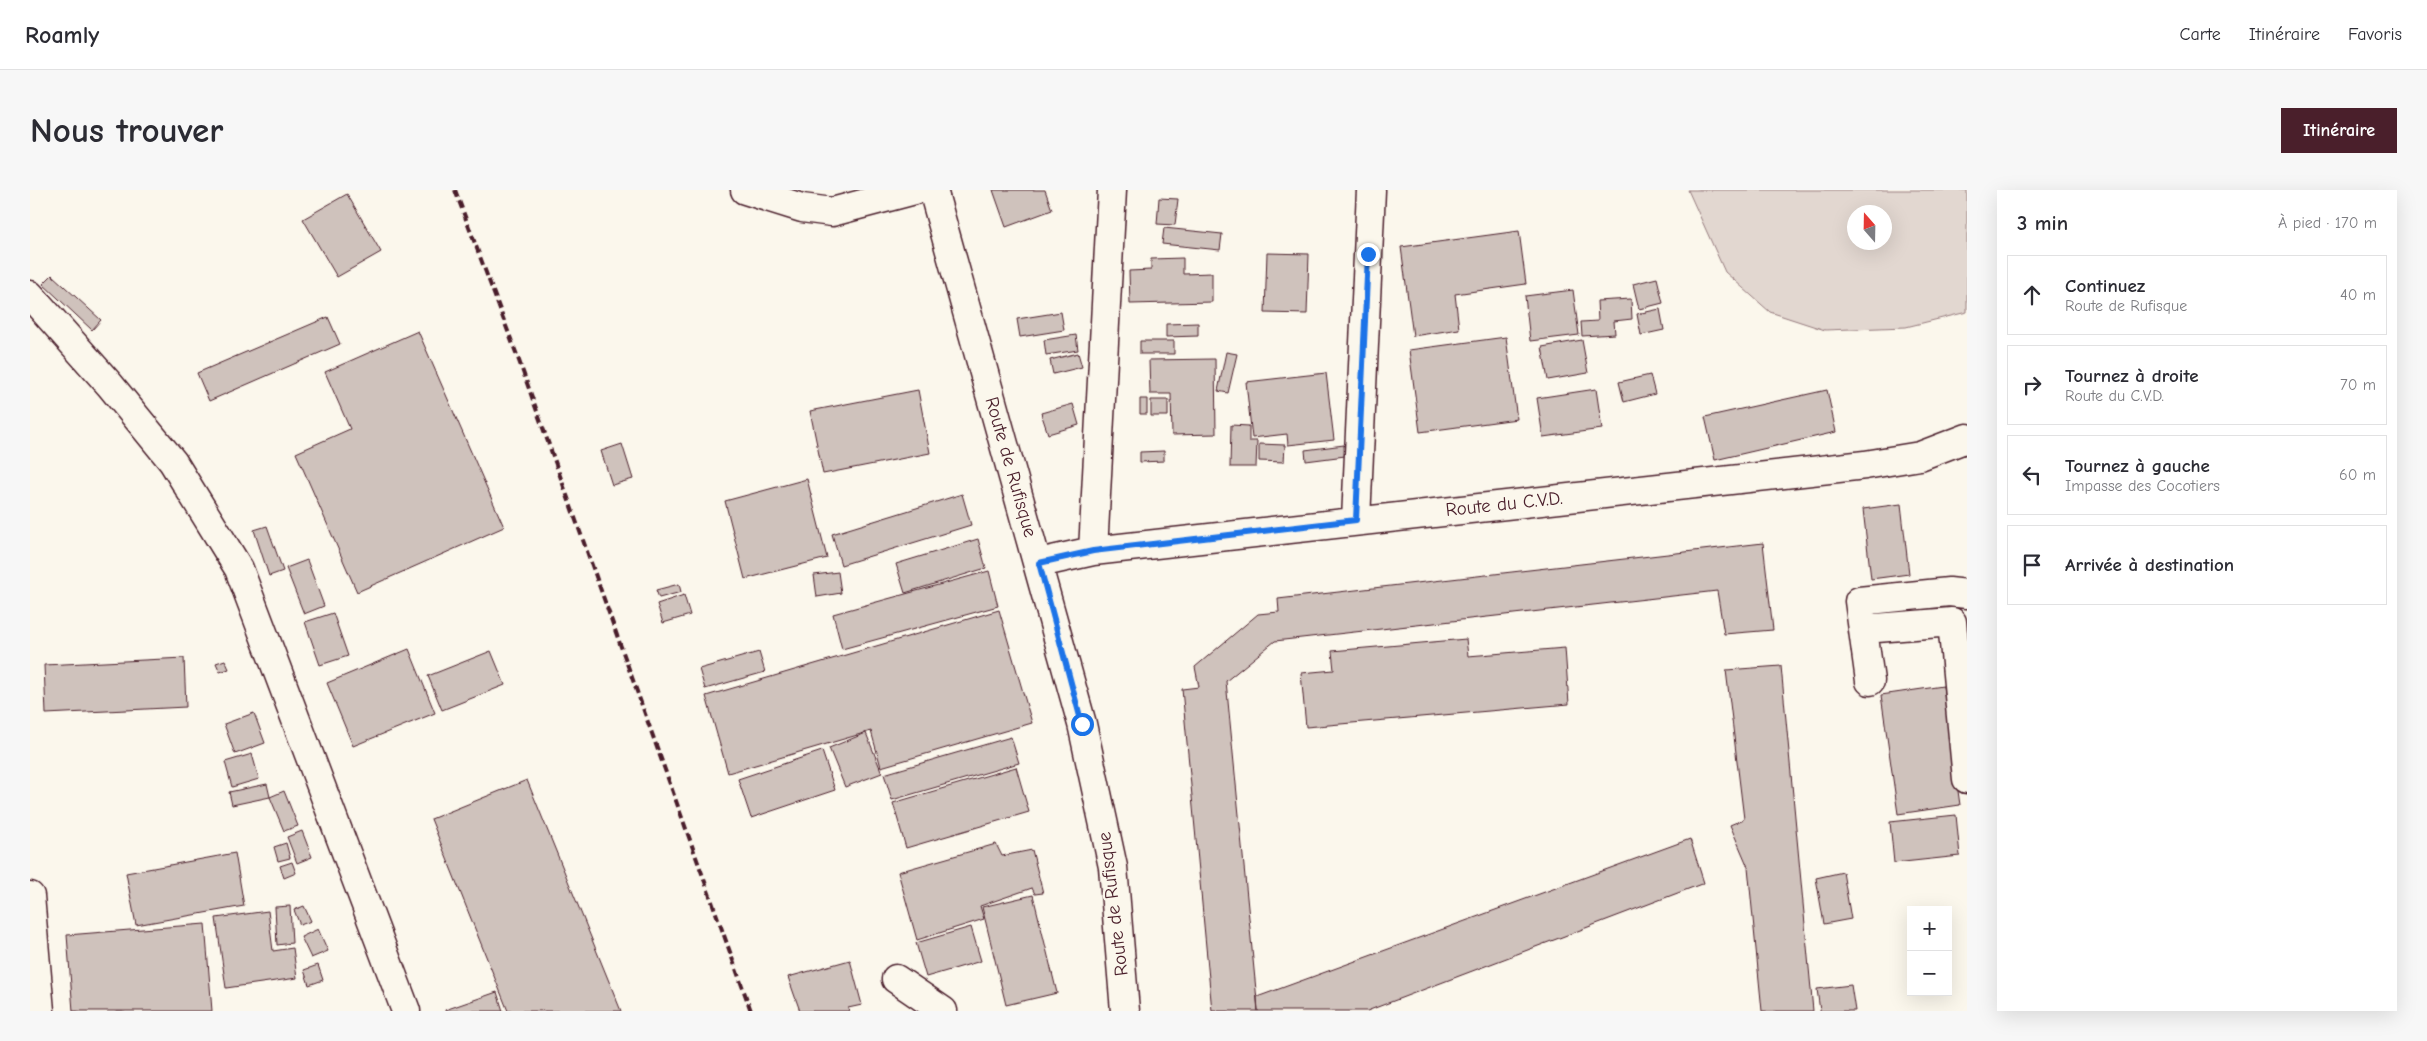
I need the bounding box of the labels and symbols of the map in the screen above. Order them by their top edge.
north arrow [1847,205,1892,250]
route end [1357,243,1380,266]
street label: Route de Rufisque [980,394,1042,540]
street label: Route du C.V.D. [1444,487,1564,521]
route start [1071,713,1094,736]
street label: Route de Rufisque [1093,831,1133,977]

